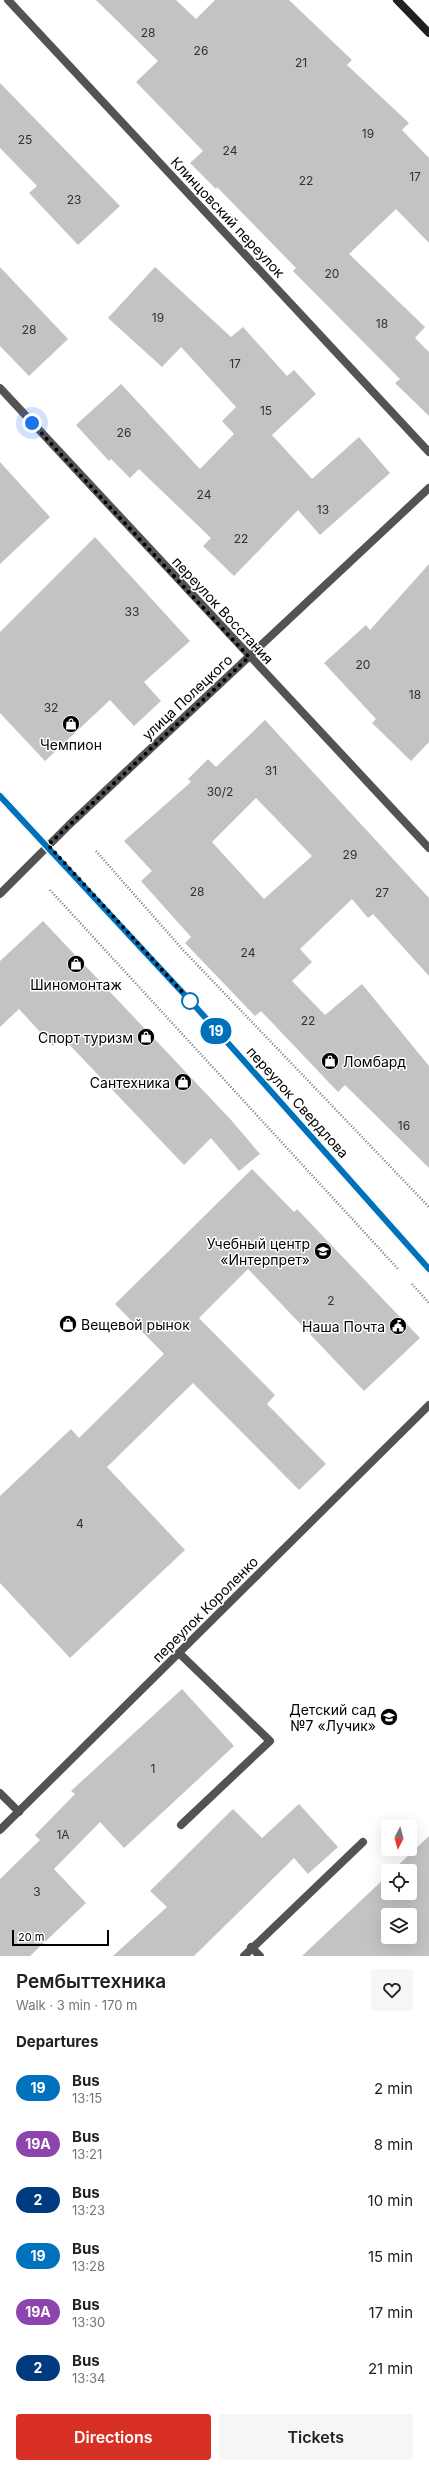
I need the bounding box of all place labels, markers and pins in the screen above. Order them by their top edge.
shop icon: Чемпион [61,714,81,734]
place label: Чемпион [40,736,102,753]
shop icon: Шиномонтаж [66,954,86,974]
place label: Шиномонтаж [30,976,122,993]
unlabelled marker [181,992,199,1010]
shop icon: Спорт туризм [136,1027,156,1047]
place label: Спорт туризм [38,1029,133,1046]
shop icon: Ломбард [320,1051,340,1071]
place label: Ломбард [343,1053,406,1070]
shop icon: Сантехника [173,1072,193,1092]
place label: Сантехника [90,1074,170,1091]
place label: Учебный центр «Интерпрет» [207,1235,310,1268]
school or university icon: Учебный центр «Интерпрет» [313,1241,333,1261]
shop icon: Вещевой рынок [58,1314,78,1334]
place label: Вещевой рынок [81,1316,190,1333]
public building icon: Наша Почта [388,1316,408,1336]
place label: Наша Почта [302,1318,385,1335]
place label: Детский сад №7 «Лучик» [289,1701,376,1734]
school or university icon: Детский сад №7 «Лучик» [379,1707,399,1727]

